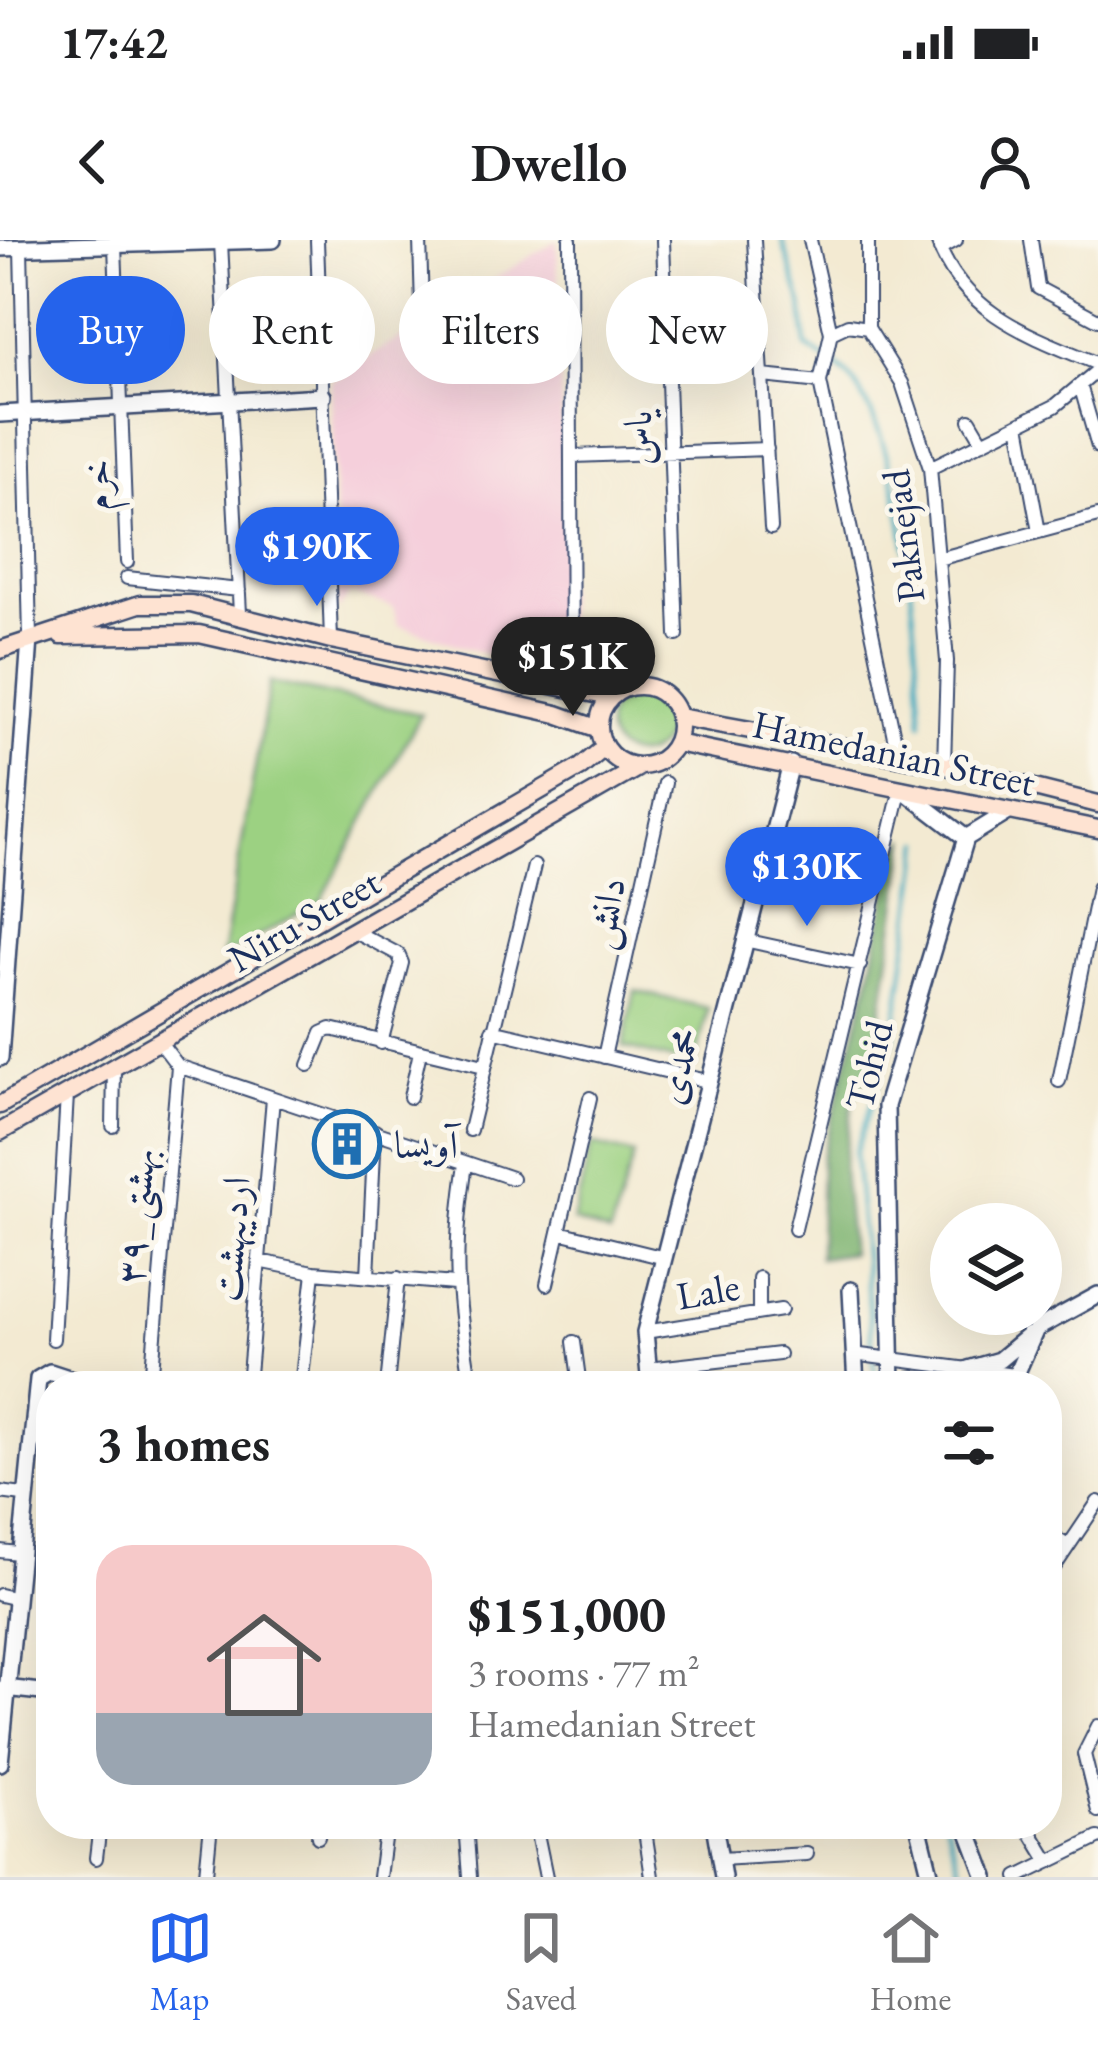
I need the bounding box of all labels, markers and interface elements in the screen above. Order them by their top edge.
text: 17:42 [60,13,168,71]
text: Dwello [470,127,628,197]
icon: back [60,129,126,195]
icon: person [972,129,1038,195]
chip: Buy [36,276,185,384]
chip: Rent [209,276,375,384]
chip: Filters [399,276,582,384]
chip: New [606,276,768,384]
street label: یاس [612,407,664,466]
street label: خرم [70,458,131,511]
street label: Paknejad [870,466,936,605]
pin: $190K [233,507,401,609]
text: $190K [262,520,372,571]
pin: $151K [489,617,657,719]
text: $151K [518,630,628,681]
street label: Hamedanian Street [748,698,1040,808]
pin: $130K [723,827,891,929]
text: $130K [752,840,862,891]
street label: Niru Street [219,856,389,984]
street label: دانش [573,872,639,954]
street label: Tohid [833,1015,905,1115]
street label: محمدی [644,1023,712,1109]
building icon: آویسا [312,1109,382,1179]
place label: آویسا [394,1119,461,1170]
street label: ۳۹_بهشتی [104,1146,169,1286]
street label: اردیبهشت [200,1174,262,1304]
map controls [930,1203,1062,1335]
button: layers [930,1203,1062,1335]
street label: Lale [673,1260,743,1322]
text: 3 homes [96,1410,270,1476]
icon: filters [936,1410,1002,1476]
text: $151,000 [468,1581,666,1647]
icon: home [192,1593,336,1737]
text: 3 rooms · 77 m² [468,1647,700,1698]
text: Hamedanian Street [468,1698,755,1749]
tab: Map [147,1905,213,2020]
tab: Saved [506,1905,577,2020]
tab: Home [870,1905,951,2020]

